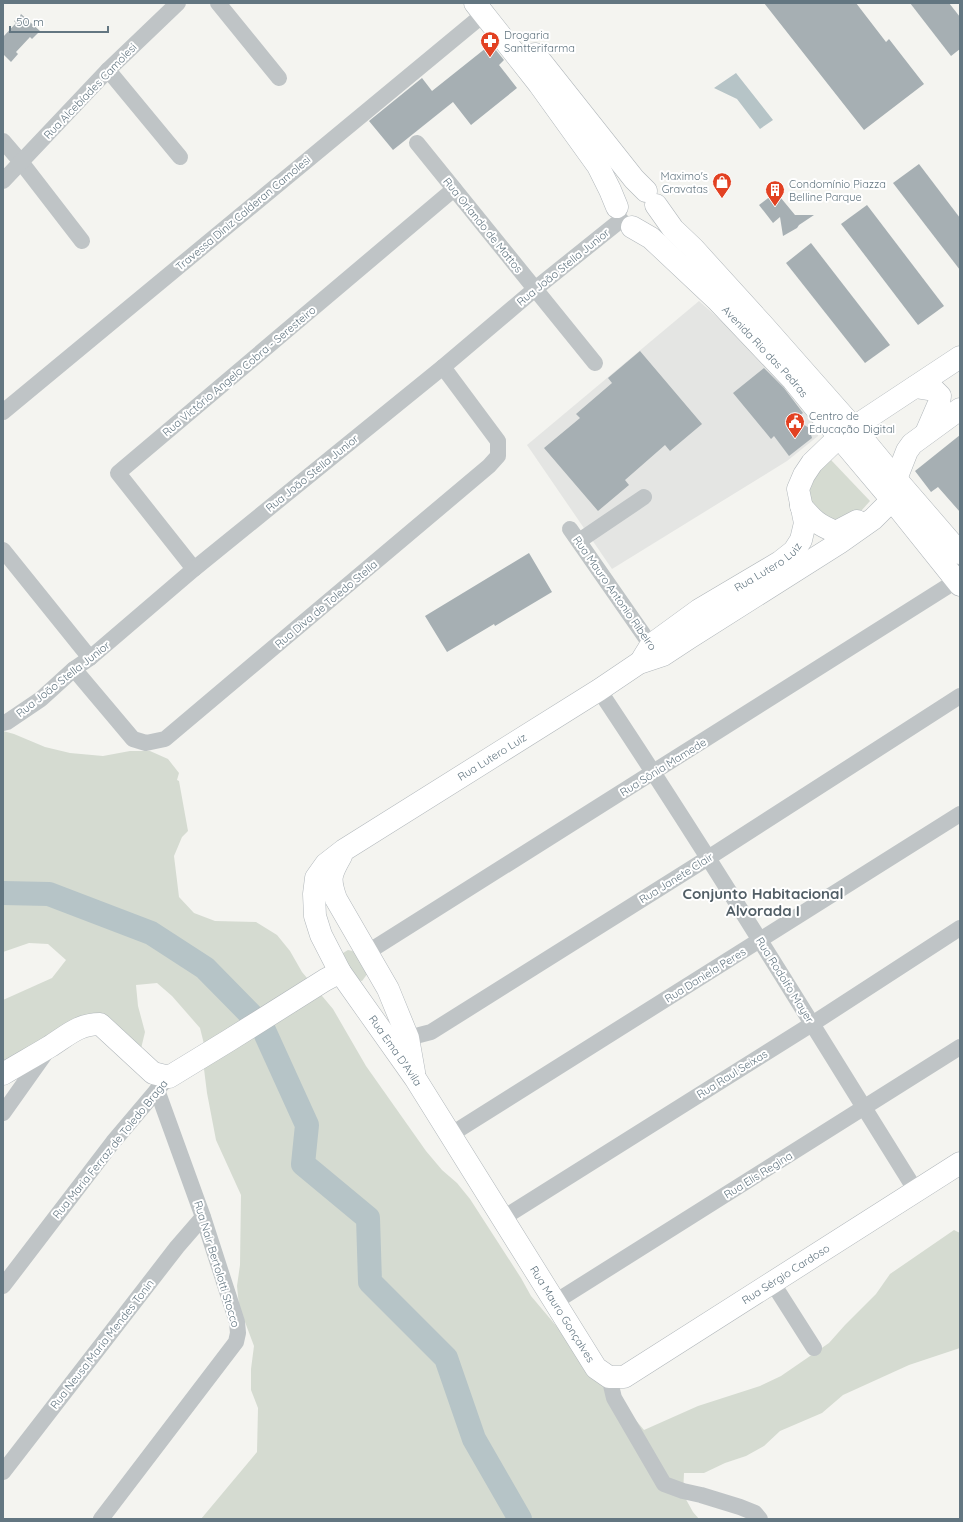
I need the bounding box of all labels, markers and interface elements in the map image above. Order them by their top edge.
scale bar [10,8,108,34]
text: 50 m [16,14,44,29]
place label: Drogaria Santterifarma [504,28,575,55]
pharmacy icon: Drogaria Santterifarma [479,30,501,58]
street label: Rua Alcebíades Camolesi [40,40,140,142]
street label: Travessa Diniz Calderan Camolesi [173,152,313,274]
place label: Maximo's Gravatas [661,169,708,196]
shop icon: Maximo's Gravatas [711,171,733,199]
street label: Rua Orlando de Mattos [440,175,526,275]
place label: Condomínio Piazza Belline Parque [789,177,886,204]
building icon: Condomínio Piazza Belline Parque [764,179,786,207]
street label: Rua João Stella Junior [514,225,613,309]
street label: Rua Victório Angelo Cobra - Seresteiro [160,302,319,439]
street label: Avenida Rio das Pedras [719,303,811,400]
place label: Centro de Educação Digital [809,409,895,436]
public building icon: Centro de Educação Digital [784,411,806,439]
street label: Rua João Stella Junior [263,431,362,515]
street label: Rua Mauro Antonio Ribeiro [570,533,660,653]
street label: Rua Lutero Luiz [732,540,805,595]
street label: Rua Diva de Toledo Stella [272,557,380,651]
street label: Rua João Stella Junior [13,637,113,720]
street label: Rua Lutero Luiz [455,730,529,784]
street label: Rua Sônia Mamede [617,735,709,799]
street label: Rua Janete Clair [636,849,716,906]
district label: Conjunto Habitacional Alvorada I [682,884,844,920]
street label: Rua Rodolfo Mayer [753,934,817,1026]
street label: Rua Daniela Peres [662,944,748,1006]
street label: Rua Ema D'Avila [366,1012,425,1089]
street label: Rua Raul Seixas [694,1047,770,1101]
street label: Rua Maria Ferraz de Toledo Braga [50,1077,170,1221]
street label: Rua Elis Regina [721,1148,795,1202]
street label: Rua Nair Bertolotti Stocco [191,1199,243,1329]
street label: Rua Sérgio Cardoso [739,1241,833,1307]
street label: Rua Mauro Gonçalves [527,1263,598,1365]
street label: Rua Neusa Maria Mendes Tonin [47,1277,157,1411]

